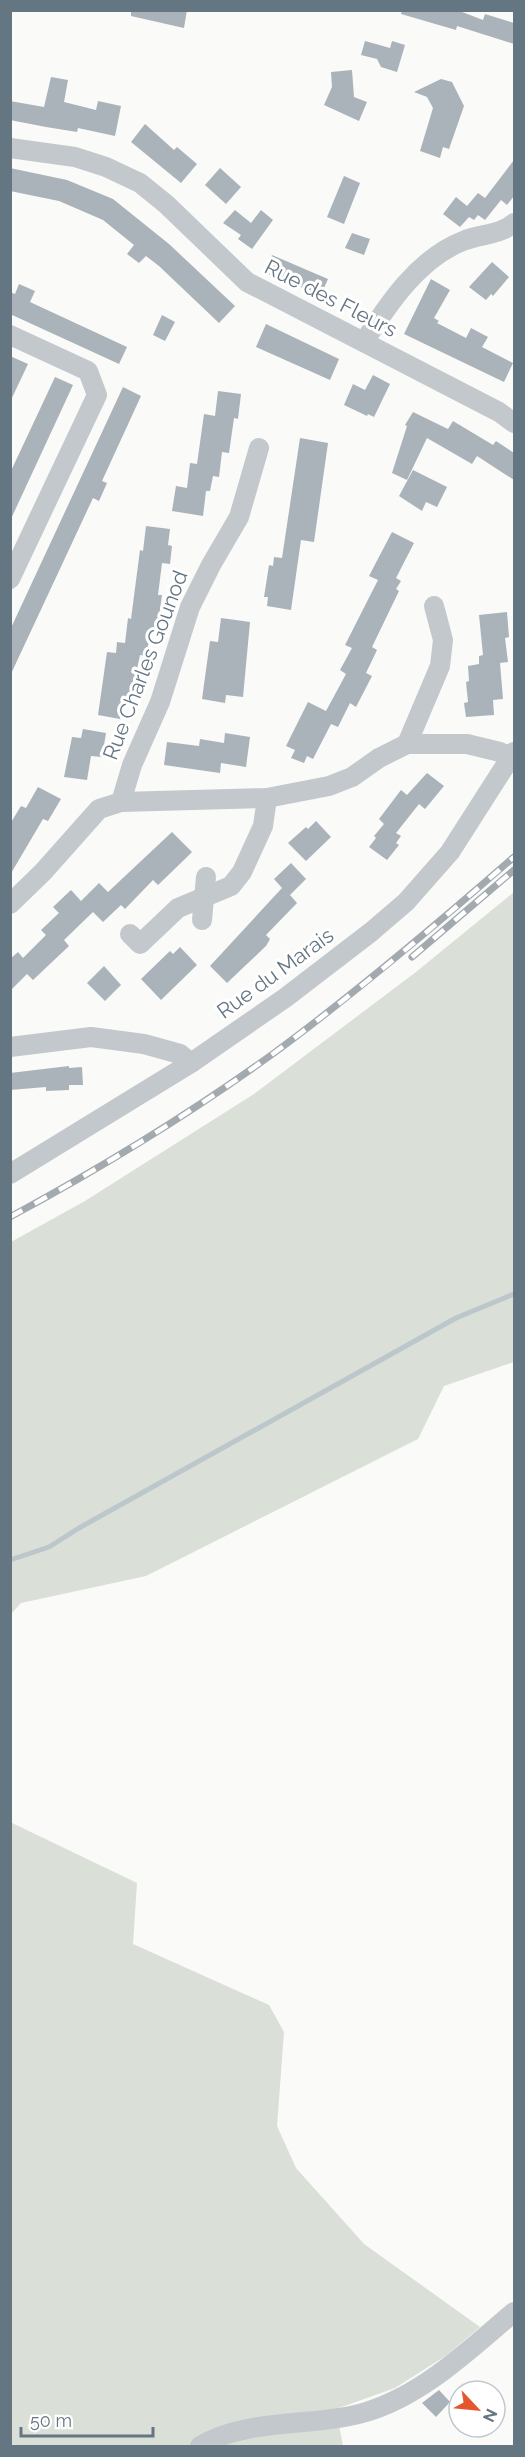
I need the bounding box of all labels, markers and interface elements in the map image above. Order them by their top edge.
street label: Rue des Fleurs [261,254,401,342]
street label: Rue Charles Gounod [97,567,193,763]
street label: Rue du Marais [212,922,338,1024]
north arrow [447,2379,507,2439]
scale bar [21,2400,153,2438]
text: N [479,2406,501,2425]
text: 50 m [30,2410,72,2431]

